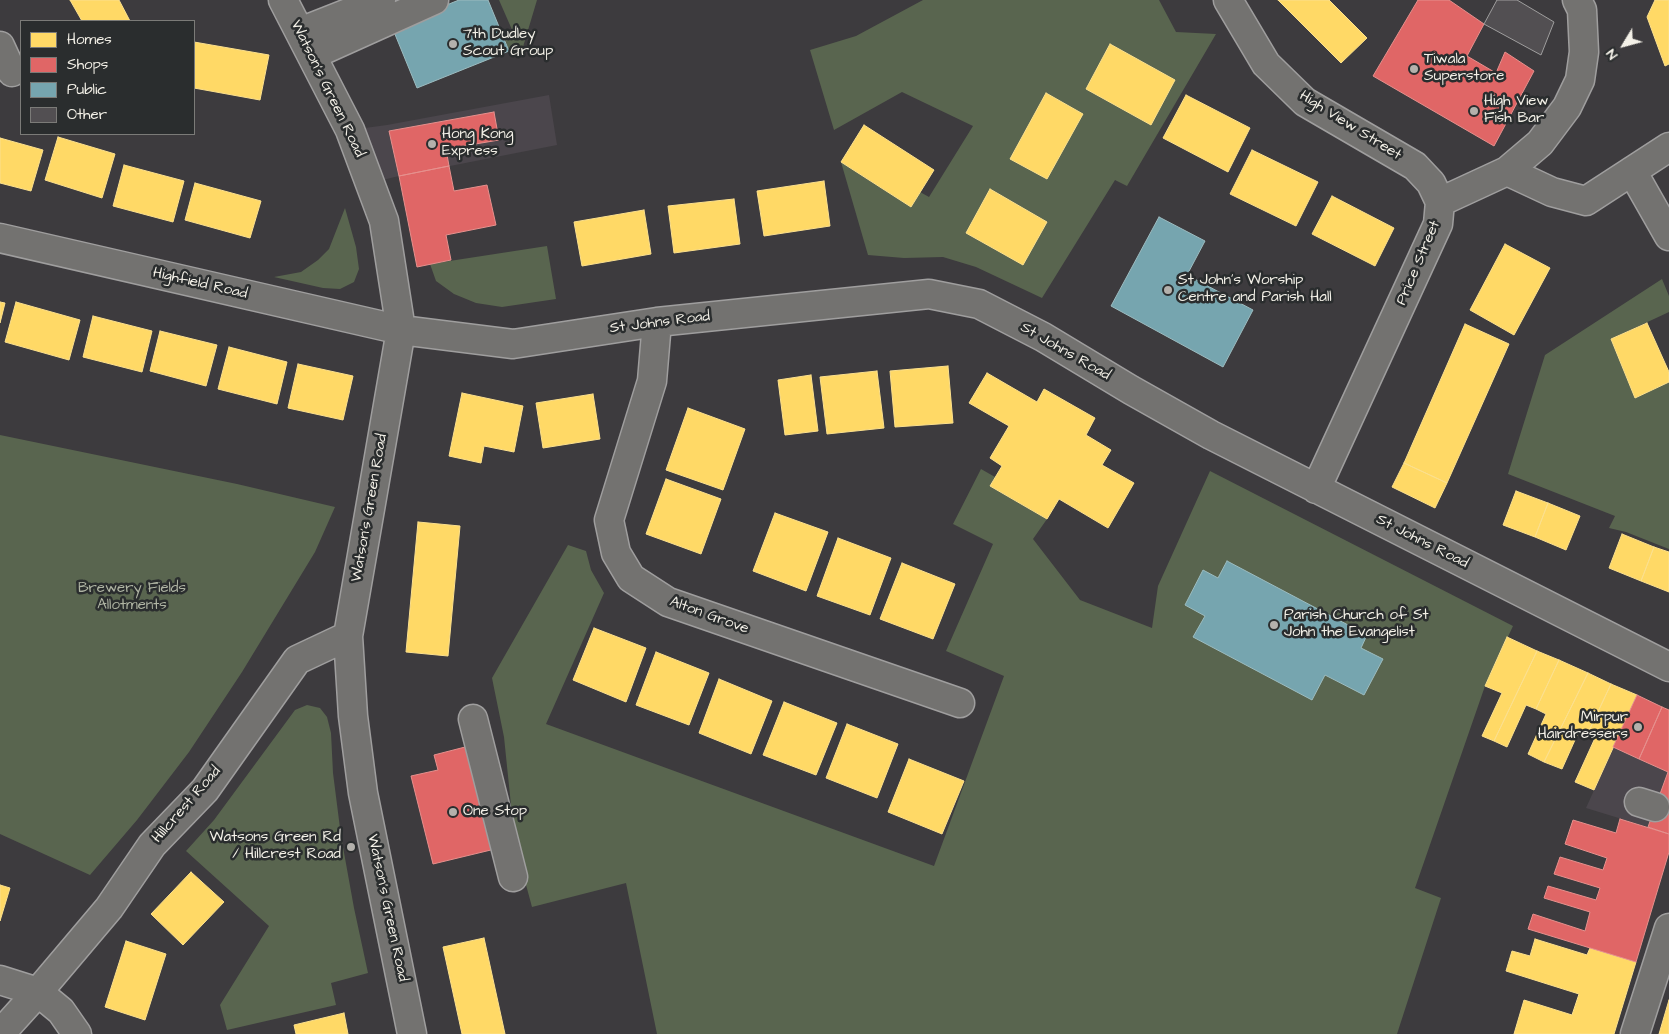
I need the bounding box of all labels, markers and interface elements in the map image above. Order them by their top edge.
street label: Watson's Green Road [286,18,368,160]
legend [20,20,195,135]
north arrow [1599,20,1649,70]
place label: 7th Dudley Scout Group [463,26,553,61]
text: Homes [67,29,112,50]
marker: 7th Dudley Scout Group [447,38,459,50]
text: N [1601,45,1623,64]
place label: Tiwala Superstore [1424,51,1504,86]
text: Shops [67,54,108,75]
marker: Tiwala Superstore [1408,63,1420,75]
text: Public [67,79,107,100]
street label: High View Street [1296,87,1404,165]
place label: High View Fish Bar [1484,93,1548,128]
text: Other [67,104,107,125]
marker: High View Fish Bar [1468,105,1480,117]
place label: Hong Kong Express [442,126,514,161]
marker: Hong Kong Express [426,138,438,150]
street label: Price Street [1393,218,1445,308]
street label: Highfield Road [151,264,249,304]
place label: St John's Worship Centre and Parish Hall [1178,272,1332,307]
marker: St John's Worship Centre and Parish Hall [1162,284,1174,296]
street label: St Johns Road [609,308,711,338]
street label: St Johns Road [1017,319,1113,385]
street label: Watson's Green Road [348,433,392,583]
street label: St Johns Road [1373,511,1471,573]
park label: Brewery Fields Allotments [78,580,186,615]
street label: Alton Grove [667,593,751,639]
place label: Parish Church of St John the Evangelist [1284,607,1429,642]
marker: Parish Church of St John the Evangelist [1268,619,1280,631]
place label: Mirpur Hairdressers [1538,709,1628,744]
marker: Mirpur Hairdressers [1632,721,1644,733]
street label: Hillcrest Road [149,763,225,847]
place label: One Stop [463,803,527,821]
marker: One Stop [447,806,459,818]
place label: Watsons Green Rd / Hillcrest Road [209,829,341,864]
street label: Watson's Green Road [363,833,411,983]
marker: Watsons Green Rd / Hillcrest Road [345,841,357,853]

